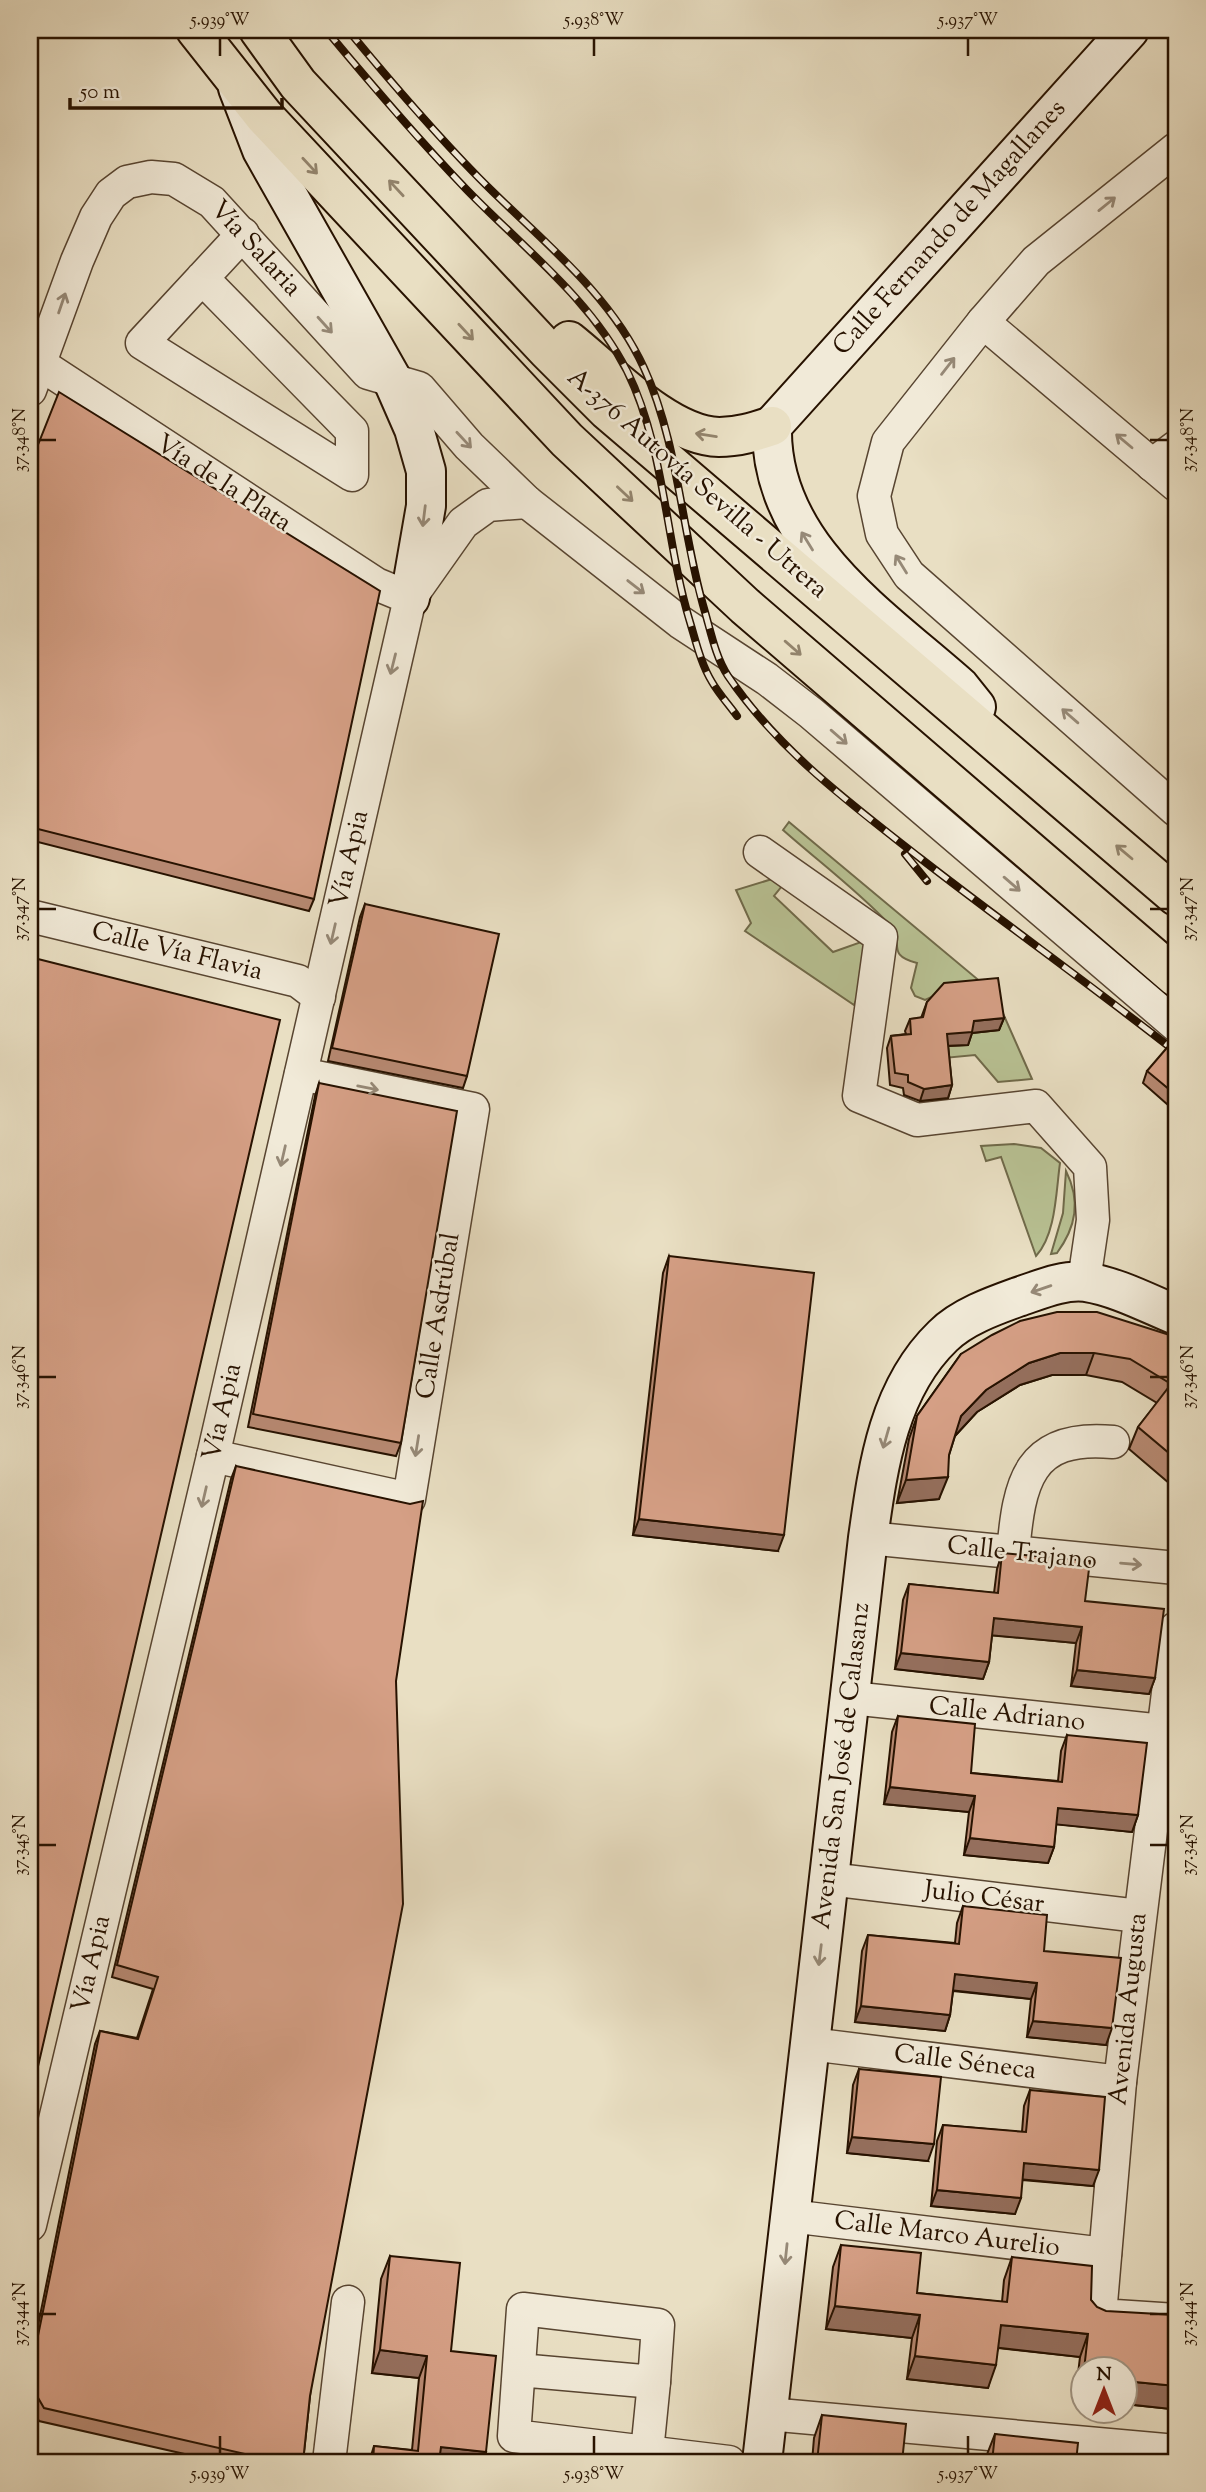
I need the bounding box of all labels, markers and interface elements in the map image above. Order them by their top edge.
text: 5.939°W [189,8,250,34]
text: 5.938°W [563,8,624,34]
text: 5.937°W [937,8,998,34]
scale bar [70,66,282,110]
text: 50 m [79,78,120,108]
street label: Calle Fernando de Magallanes [825,92,1075,364]
one-way arrow [302,157,319,174]
one-way arrow [388,180,405,197]
street label: Vía Salaria [201,193,309,305]
one-way arrow [1097,196,1115,212]
one-way arrow [56,292,69,314]
one-way arrow [317,316,333,334]
one-way arrow [458,323,474,341]
one-way arrow [941,357,956,375]
street label: A-376 Autovía Sevilla - Utrera [558,360,836,608]
text: 37.348°N [8,408,34,472]
text: 37.348°N [1176,408,1202,472]
street label: Vía de la Plata [148,426,298,542]
one-way arrow [695,428,718,441]
one-way arrow [455,431,472,448]
one-way arrow [1115,434,1133,450]
one-way arrow [616,486,633,503]
one-way arrow [418,504,431,527]
one-way arrow [800,531,814,551]
one-way arrow [894,555,909,574]
one-way arrow [627,580,645,595]
one-way arrow [784,640,802,656]
one-way arrow [386,652,399,675]
one-way arrow [1061,709,1079,725]
one-way arrow [829,729,847,745]
street label: Vía Apia [321,807,379,911]
one-way arrow [1116,844,1134,860]
text: 37.347°N [8,877,34,941]
one-way arrow [1002,877,1020,892]
text: 37.347°N [1176,877,1202,941]
street label: Calle Vía Flavia [88,913,266,991]
one-way arrow [326,922,339,945]
one-way arrow [356,1082,379,1095]
one-way arrow [275,1144,289,1167]
street label: Calle Asdrúbal [408,1230,470,1402]
one-way arrow [1031,1284,1053,1296]
text: 37.346°N [8,1345,34,1409]
text: 37.346°N [1176,1345,1202,1409]
street label: Vía Apia [194,1360,252,1464]
one-way arrow [879,1427,892,1449]
one-way arrow [410,1434,423,1457]
one-way arrow [196,1485,210,1508]
street label: Calle Trajano [945,1528,1099,1580]
one-way arrow [1119,1558,1142,1571]
street label: Avenida San José de Calasanz [804,1600,880,1931]
street label: Calle Adriano [927,1688,1087,1742]
text: 37.345°N [8,1814,34,1876]
text: 37.345°N [1176,1814,1202,1876]
street label: Julio César [920,1872,1046,1924]
street label: Avenida Augusta [1100,1911,1158,2107]
street label: Vía Apia [63,1912,121,2016]
one-way arrow [813,1943,826,1966]
street label: Calle Séneca [892,2036,1038,2090]
street label: Calle Marco Aurelio [832,2203,1062,2267]
one-way arrow [779,2242,792,2265]
text: 37.344°N [8,2282,34,2346]
text: 37.344°N [1176,2282,1202,2346]
north arrow [1070,2356,1140,2426]
text: N [1096,2362,1112,2389]
text: 5.939°W [189,2462,250,2488]
text: 5.938°W [563,2462,624,2488]
text: 5.937°W [937,2462,998,2488]

